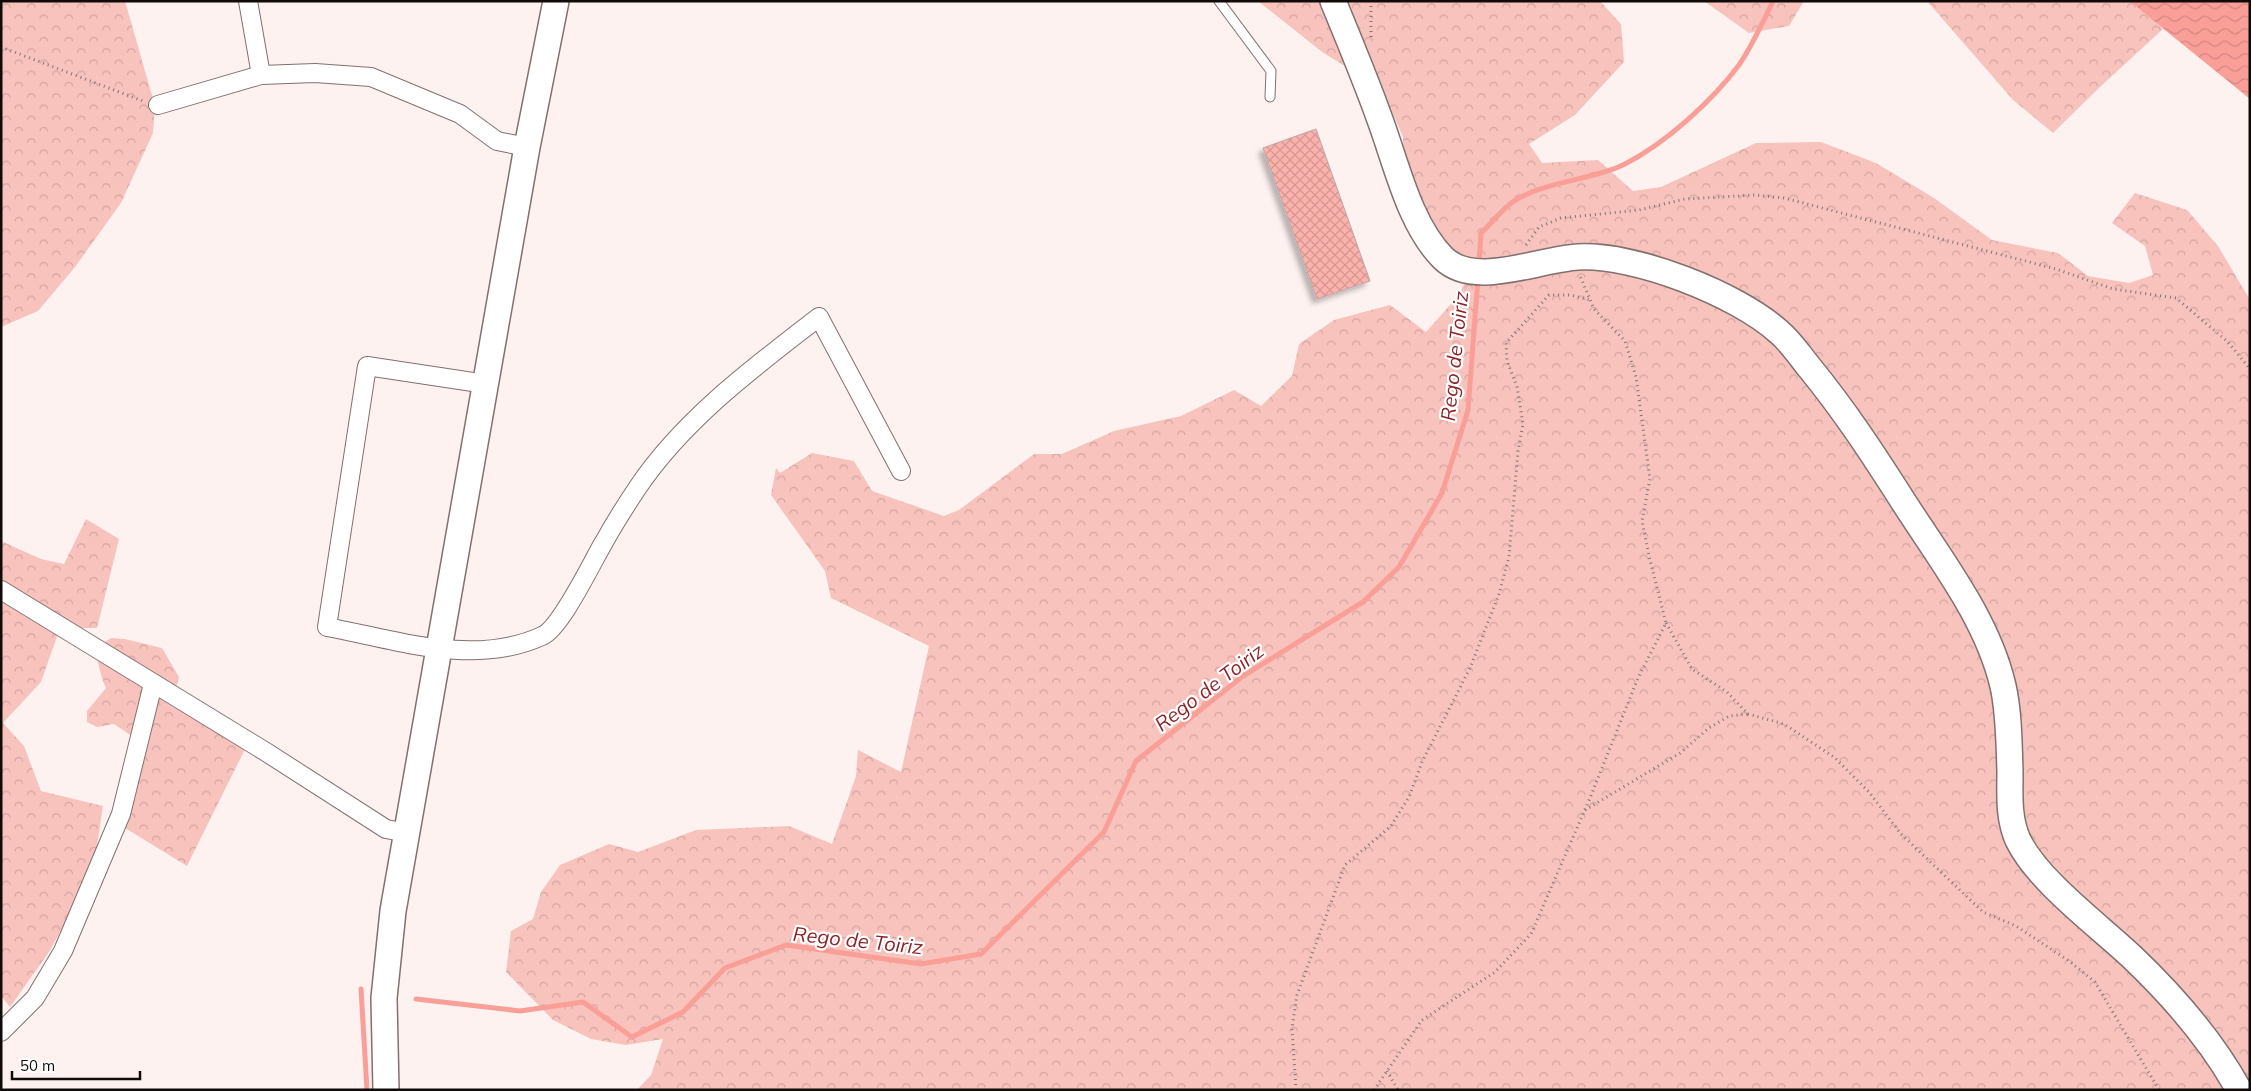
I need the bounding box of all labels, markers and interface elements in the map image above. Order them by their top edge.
water label: Rego de Toiriz [1435,289,1473,422]
water label: Rego de Toiriz [1149,637,1269,736]
water label: Rego de Toiriz [792,921,925,959]
scale bar [12,1048,140,1080]
text: 50 m [20,1056,55,1075]

